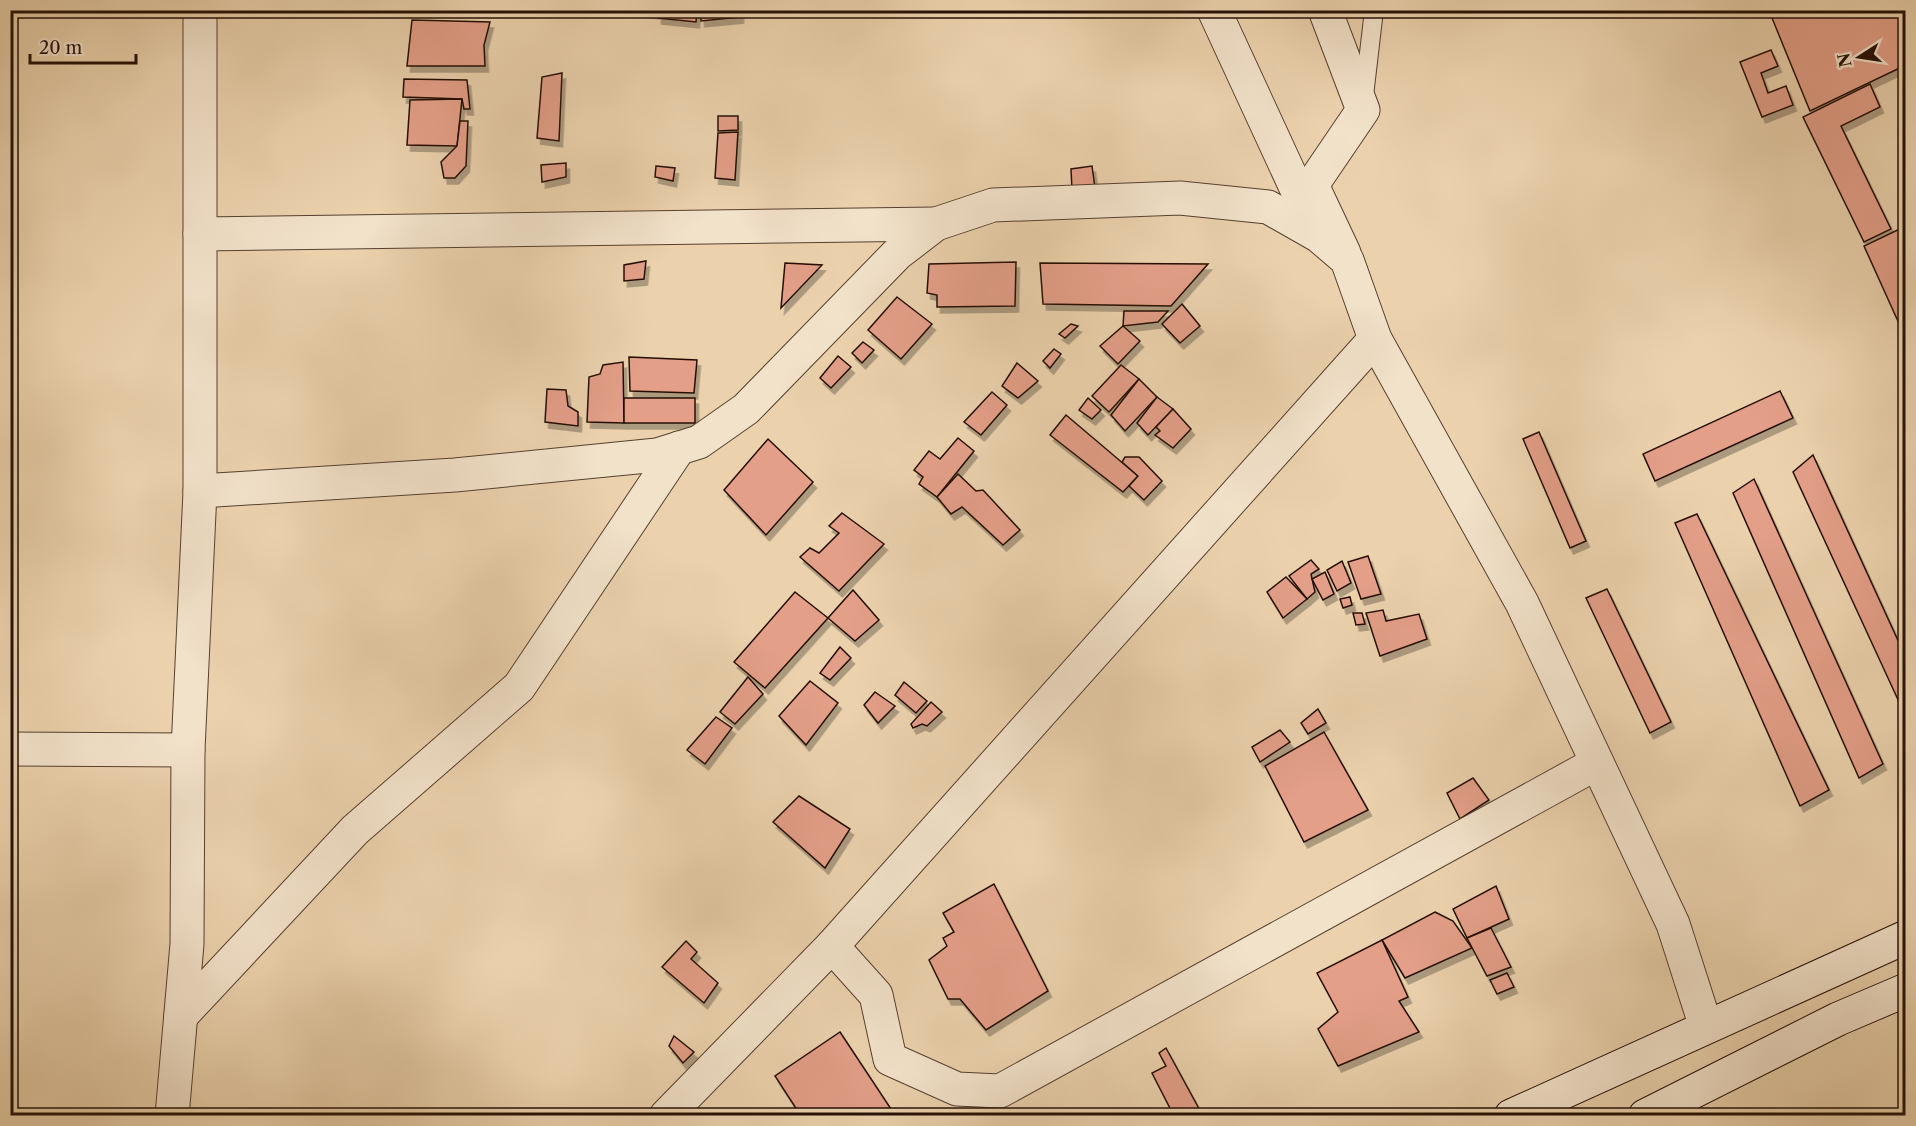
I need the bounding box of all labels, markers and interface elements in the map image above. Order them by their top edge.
scale bar [30,27,136,65]
north arrow [1829,27,1889,87]
text: 20 m [39,37,83,59]
text: N [1833,51,1856,69]

